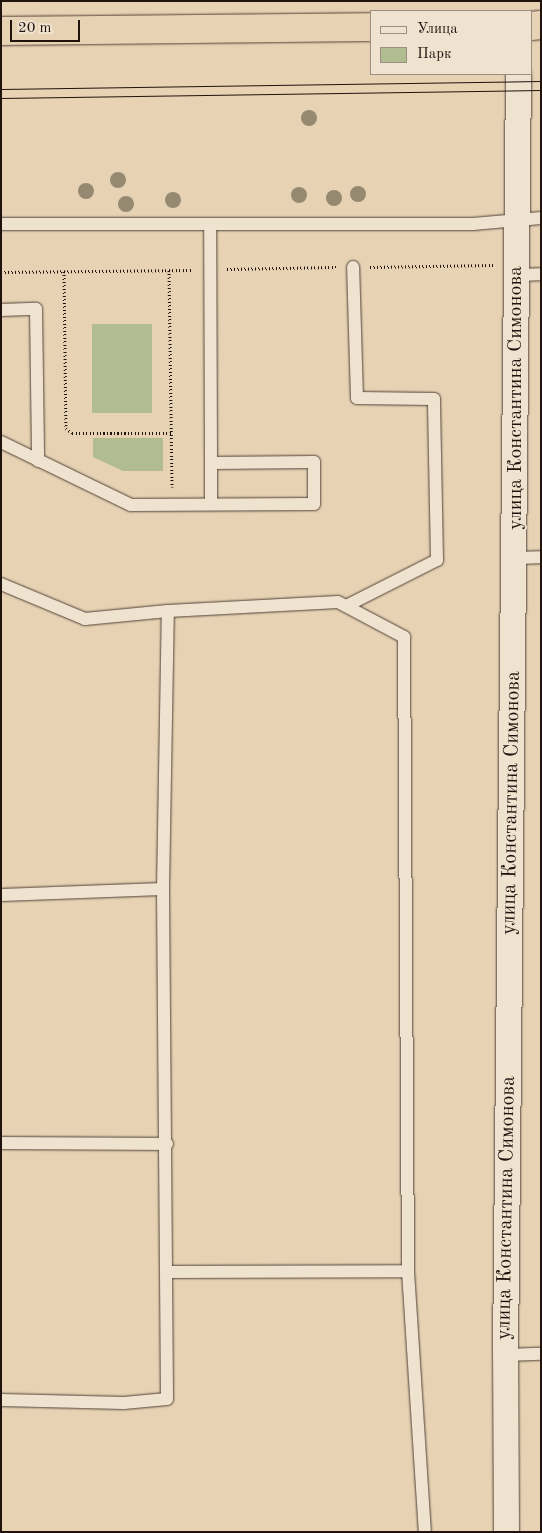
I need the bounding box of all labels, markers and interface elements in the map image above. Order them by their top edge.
scale bar [12,10,82,42]
legend [370,10,532,75]
text: 20 m [18,21,52,36]
text: Улица [417,22,458,37]
text: Парк [417,47,452,62]
street label: улица Константина Симонова [504,266,528,530]
street label: улица Константина Симонова [498,671,526,935]
street label: улица Константина Симонова [493,1076,521,1340]

